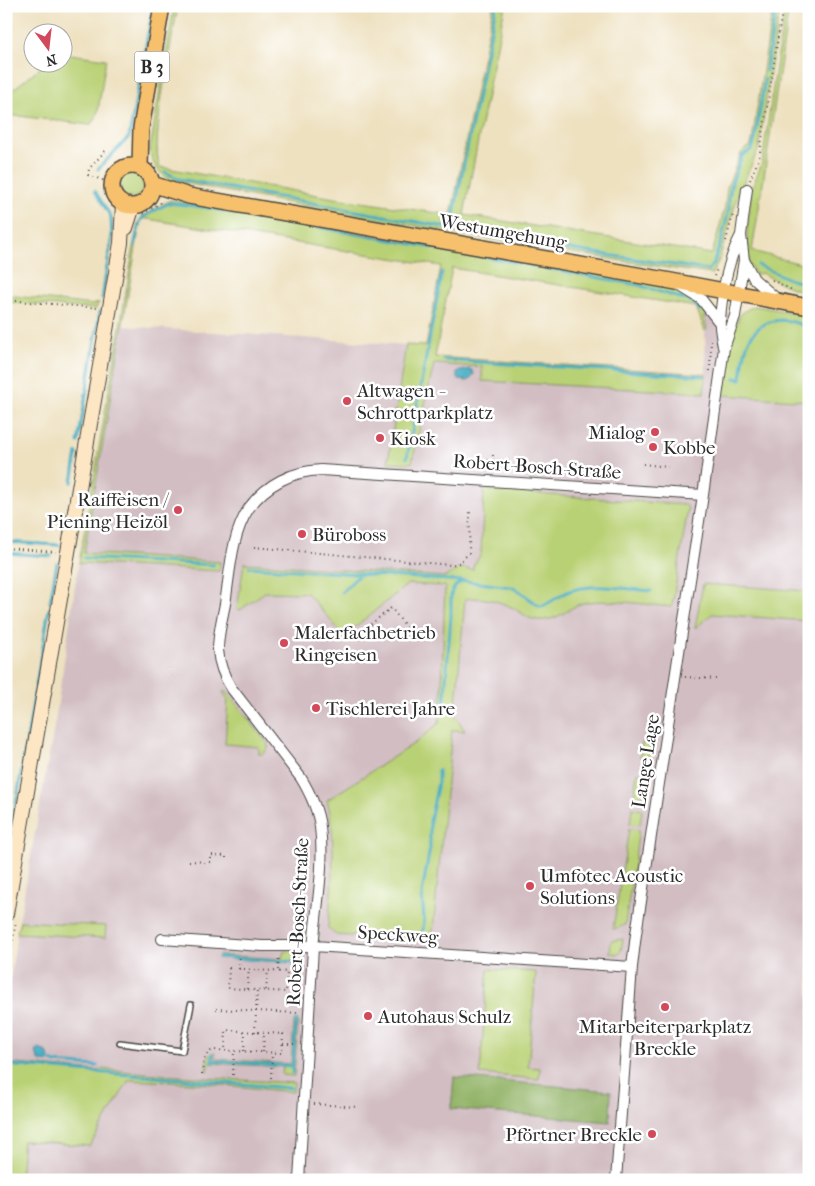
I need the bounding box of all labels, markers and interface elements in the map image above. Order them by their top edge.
north arrow [22,22,72,72]
text: N [44,50,59,70]
road number: B 3 [134,52,170,82]
street label: Westumgehung [436,210,569,254]
place label: Altwagen - Schrottparkplatz [356,380,493,424]
marker: Altwagen - Schrottparkplatz [341,395,353,407]
place label: Mialog [588,422,646,444]
marker: Mialog [649,426,661,438]
place label: Kiosk [390,428,436,450]
marker: Kiosk [374,432,386,444]
place label: Kobbe [663,437,715,459]
marker: Kobbe [647,441,659,453]
street label: Robert-Bosch-Straße [452,450,622,484]
place label: Raiffeisen / Piening Heizöl [47,489,169,533]
marker: Raiffeisen / Piening Heizöl [172,504,184,516]
place label: Büroboss [312,524,386,546]
marker: Büroboss [296,528,308,540]
place label: Malerfachbetrieb Ringeisen [294,622,436,666]
marker: Malerfachbetrieb Ringeisen [278,637,290,649]
place label: Tischlerei Jahre [326,698,455,720]
marker: Tischlerei Jahre [310,702,322,714]
street label: Lange Lage [628,713,664,810]
street label: Robert-Bosch-Straße [283,837,313,1007]
place label: Umfotec Acoustic Solutions [540,865,683,909]
marker: Umfotec Acoustic Solutions [524,880,536,892]
street label: Speckweg [357,921,440,949]
marker: Mitarbeiterparkplatz Breckle [659,1001,671,1013]
place label: Autohaus Schulz [377,1006,511,1028]
marker: Autohaus Schulz [362,1010,374,1022]
place label: Mitarbeiterparkplatz Breckle [579,1016,751,1060]
place label: Pförtner Breckle [505,1124,642,1146]
marker: Pförtner Breckle [646,1128,658,1140]

